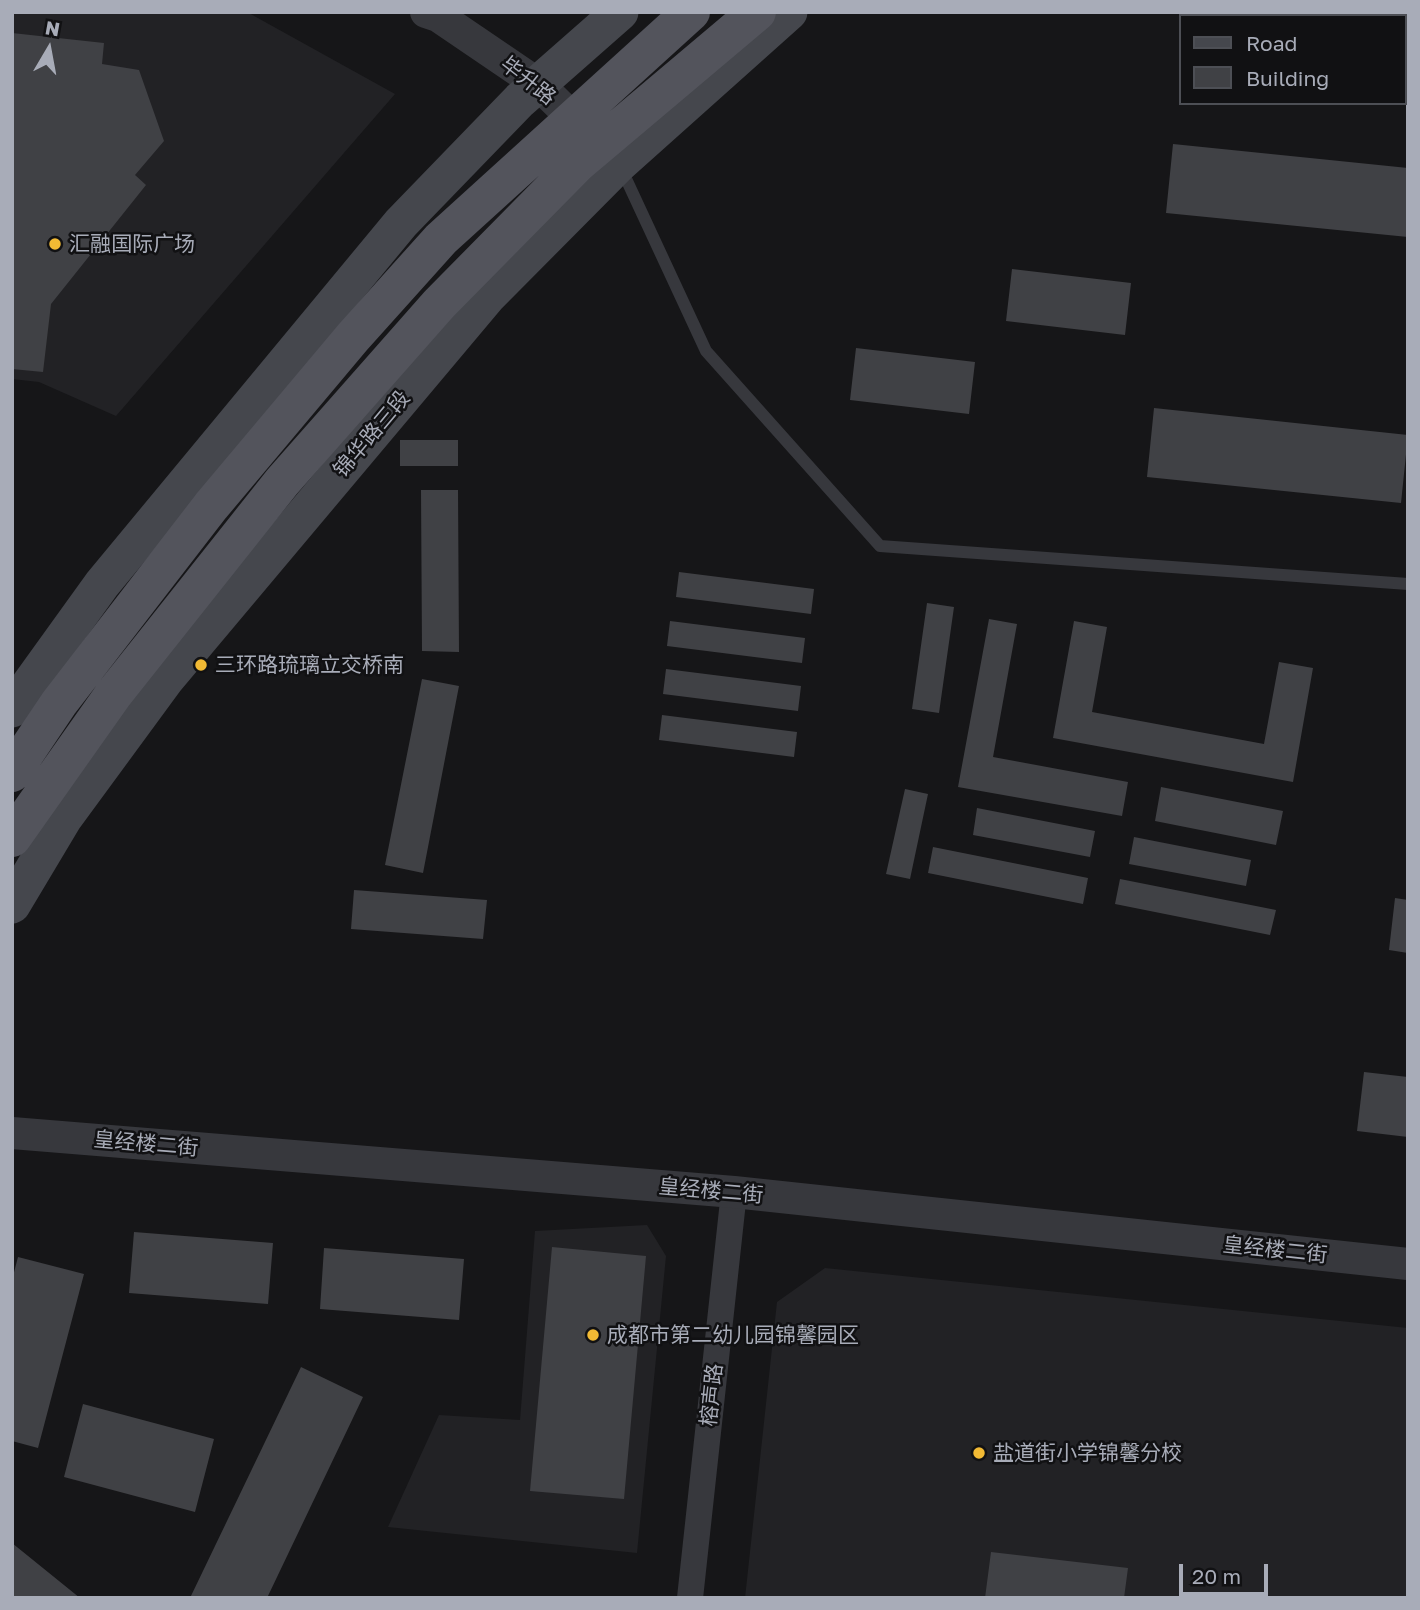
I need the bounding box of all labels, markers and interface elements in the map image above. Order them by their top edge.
north arrow [14,14,84,84]
legend [1178,14,1406,105]
text: N [44,15,62,40]
text: Road [1246,30,1297,56]
street label: 毕升路 [495,52,561,110]
text: Building [1246,65,1329,91]
place label: 汇融国际广场 [69,231,195,257]
marker: 汇融国际广场 [47,236,63,252]
street label: 锦华路三段 [329,386,415,482]
place label: 三环路琉璃立交桥南 [215,652,404,678]
marker: 三环路琉璃立交桥南 [193,657,209,673]
street label: 皇经楼二街 [93,1127,199,1161]
street label: 皇经楼二街 [658,1174,764,1208]
street label: 皇经楼二街 [1221,1232,1329,1268]
place label: 成都市第二幼儿园锦馨园区 [607,1322,859,1348]
marker: 成都市第二幼儿园锦馨园区 [585,1327,601,1343]
street label: 榕声路 [696,1362,728,1428]
place label: 盐道街小学锦馨分校 [993,1440,1182,1466]
marker: 盐道街小学锦馨分校 [971,1445,987,1461]
scale bar [1182,1550,1271,1594]
text: 20 m [1192,1563,1241,1589]

